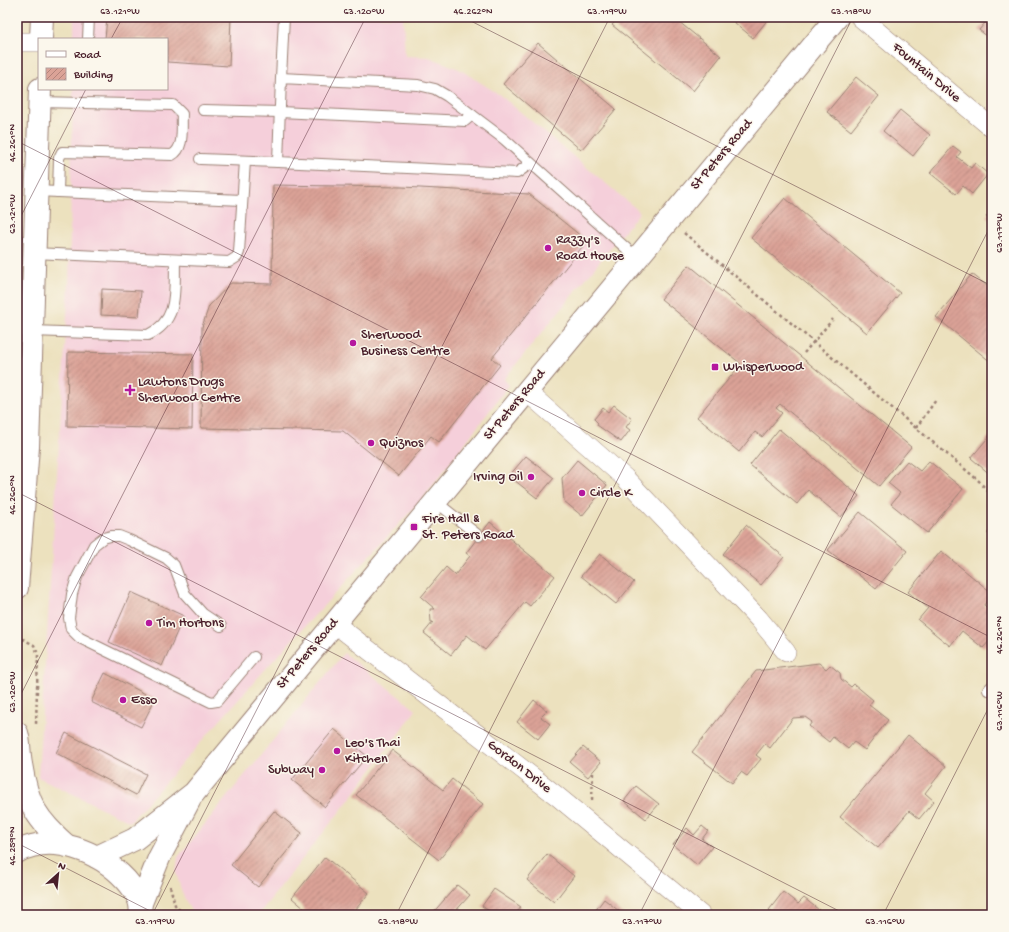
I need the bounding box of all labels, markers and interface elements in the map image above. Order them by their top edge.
text: 63.121°W [100,6,140,18]
text: 63.120°W [343,6,385,18]
text: 46.262°N [454,6,493,18]
text: 63.119°W [587,6,627,18]
text: 63.118°W [831,6,871,18]
legend [38,38,168,90]
street label: Fountain Drive [887,39,964,107]
text: Road [74,49,101,63]
text: Building [73,69,113,83]
street label: St Peters Road [687,115,758,194]
text: 46.261°N [7,124,19,162]
text: 63.121°W [7,194,19,234]
text: 63.117°W [994,213,1006,253]
place label: Razzy's Road House [556,232,625,265]
marker: Razzy's Road House [543,243,553,253]
place label: Sherwood Business Centre [360,327,451,360]
marker: Sherwood Business Centre [348,338,358,348]
place label: Whisperwood [723,359,805,376]
marker: Whisperwood [710,362,720,372]
street label: St Peters Road [480,365,551,444]
place label: Lawtons Drugs Sherwood Centre [138,374,241,407]
marker: Lawtons Drugs Sherwood Centre [125,385,135,395]
place label: Quiznos [379,435,424,452]
marker: Quiznos [366,438,376,448]
place label: Irving Oil [473,469,523,486]
marker: Irving Oil [526,472,536,482]
text: 46.260°N [7,475,19,515]
place label: Circle K [590,485,633,502]
marker: Circle K [577,488,587,498]
place label: Fire Hall & St. Peters Road [421,511,516,544]
marker: Fire Hall & St. Peters Road [409,522,419,532]
street label: St Peters Road [273,614,344,693]
place label: Tim Hortons [156,615,225,632]
text: 46.261°N [994,616,1006,654]
marker: Tim Hortons [144,618,154,628]
text: 63.120°W [7,671,19,713]
text: 63.116°W [994,691,1006,731]
place label: Esso [131,692,157,709]
marker: Esso [118,695,128,705]
place label: Leo's Thai Kitchen [345,735,400,768]
street label: Gordon Drive [483,737,555,798]
marker: Leo's Thai Kitchen [332,746,342,756]
place label: Subway [268,762,314,779]
marker: Subway [317,765,327,775]
text: 46.259°N [7,826,19,866]
north arrow [38,854,78,894]
text: N [56,860,68,874]
text: 63.119°W [135,916,175,928]
text: 63.118°W [378,916,418,928]
text: 63.117°W [622,916,662,928]
text: 63.116°W [865,916,905,928]

